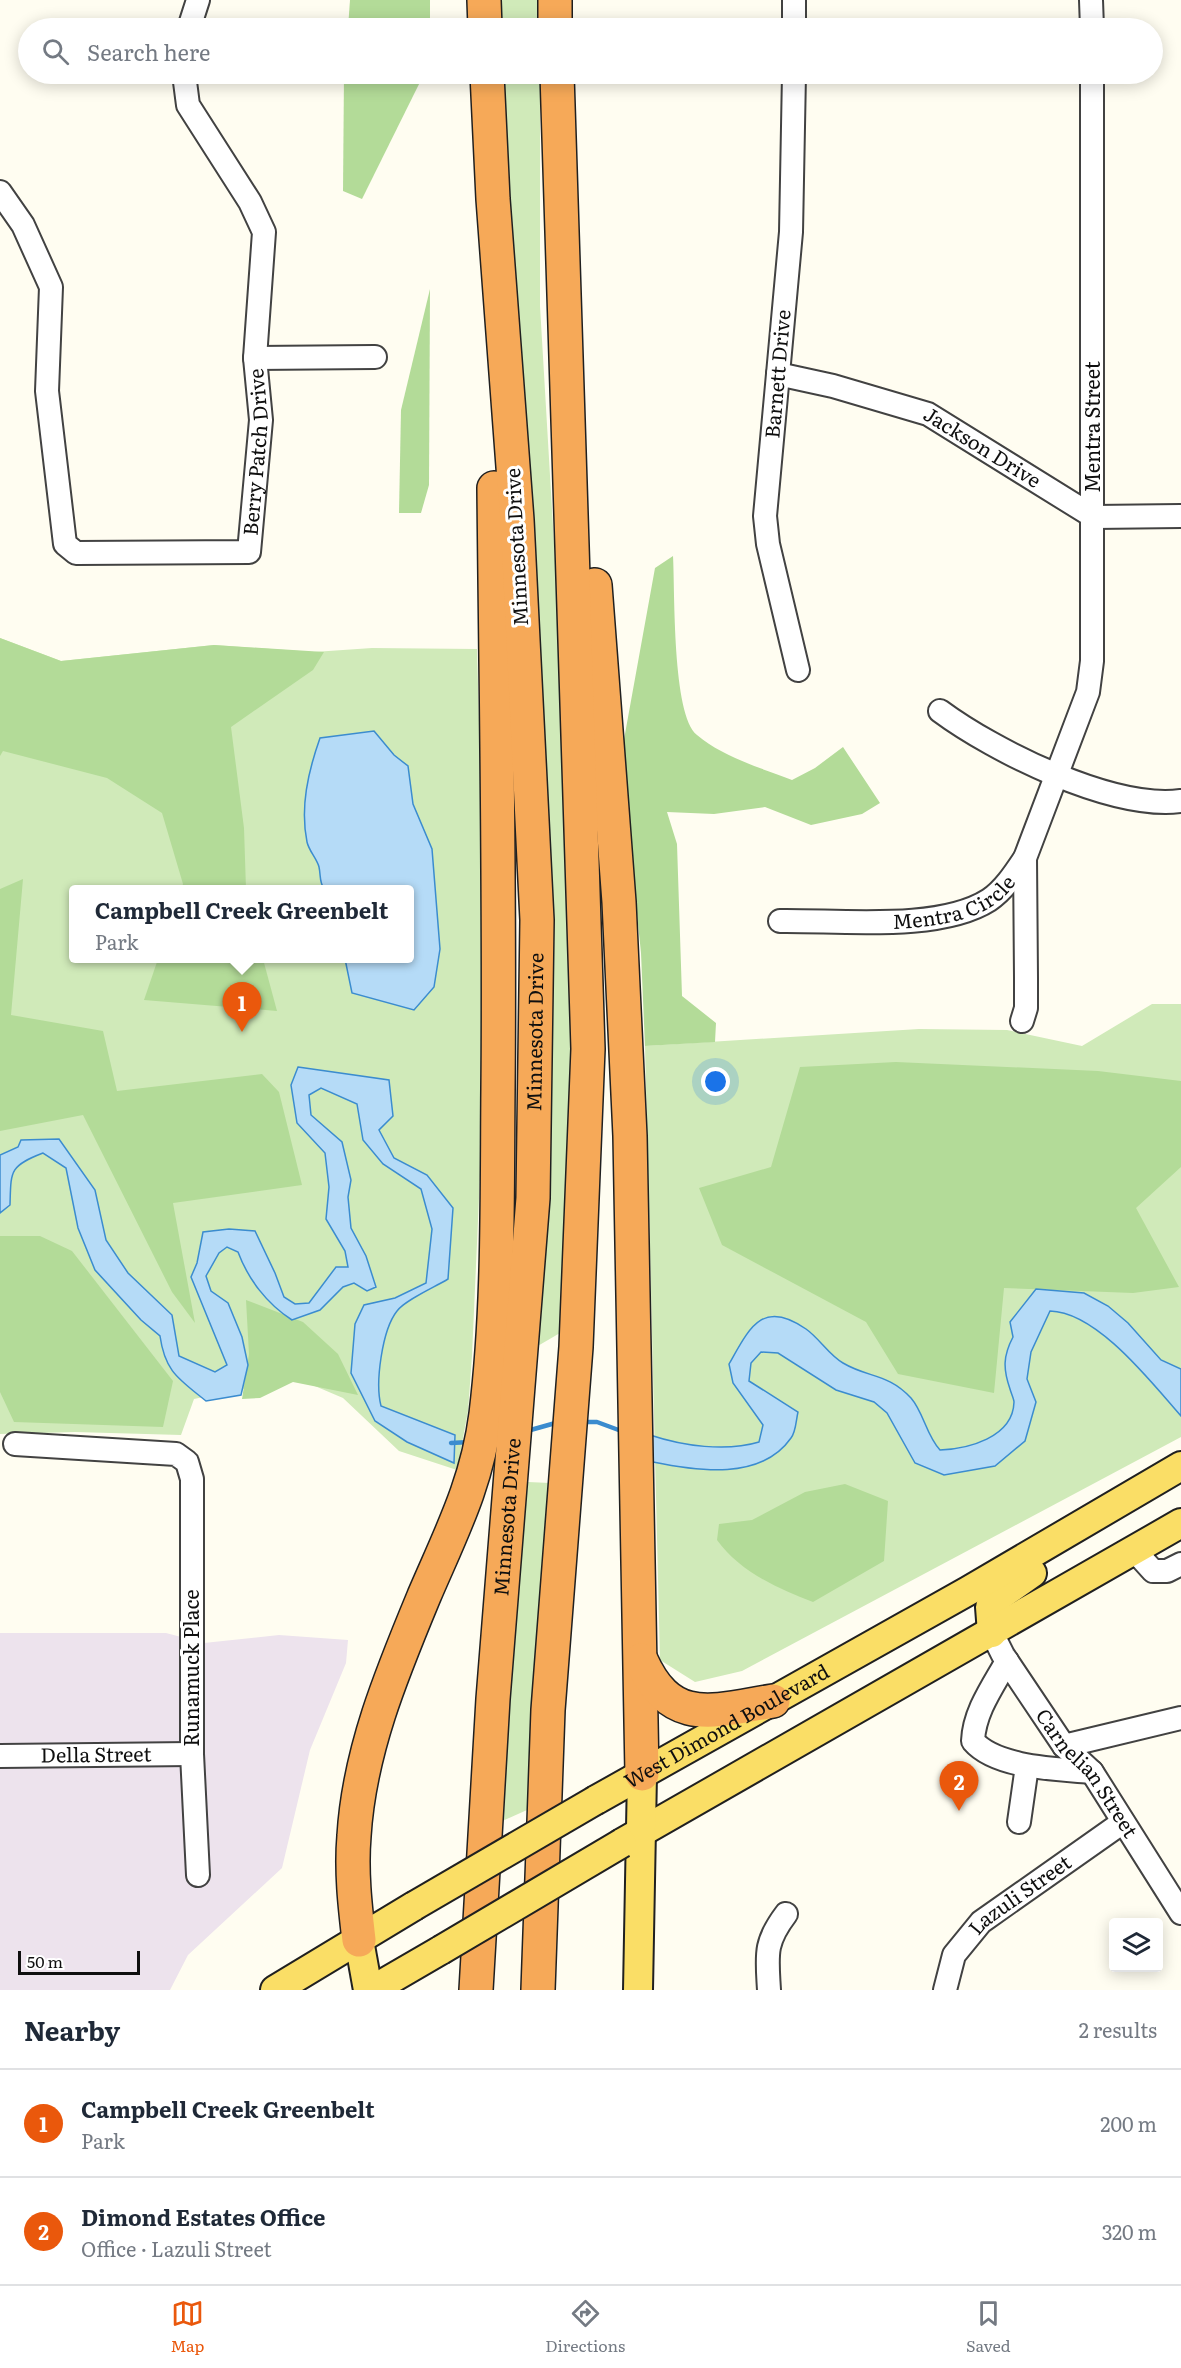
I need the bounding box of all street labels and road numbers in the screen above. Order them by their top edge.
street label: Barnett Drive [755,308,797,439]
street label: Mentra Street [1076,361,1106,493]
street label: Berry Patch Drive [234,367,274,537]
street label: Jackson Drive [919,398,1048,494]
street label: Minnesota Drive [496,467,534,627]
street label: Mentra Circle [892,868,1021,935]
street label: Minnesota Drive [517,953,550,1112]
street label: Minnesota Drive [484,1437,527,1597]
street label: Runamuck Place [175,1589,205,1747]
street label: West Dimond Boulevard [618,1655,834,1794]
street label: Carnelian Street [1030,1702,1147,1843]
street label: Della Street [40,1737,152,1769]
street label: Lazuli Street [960,1846,1076,1940]

